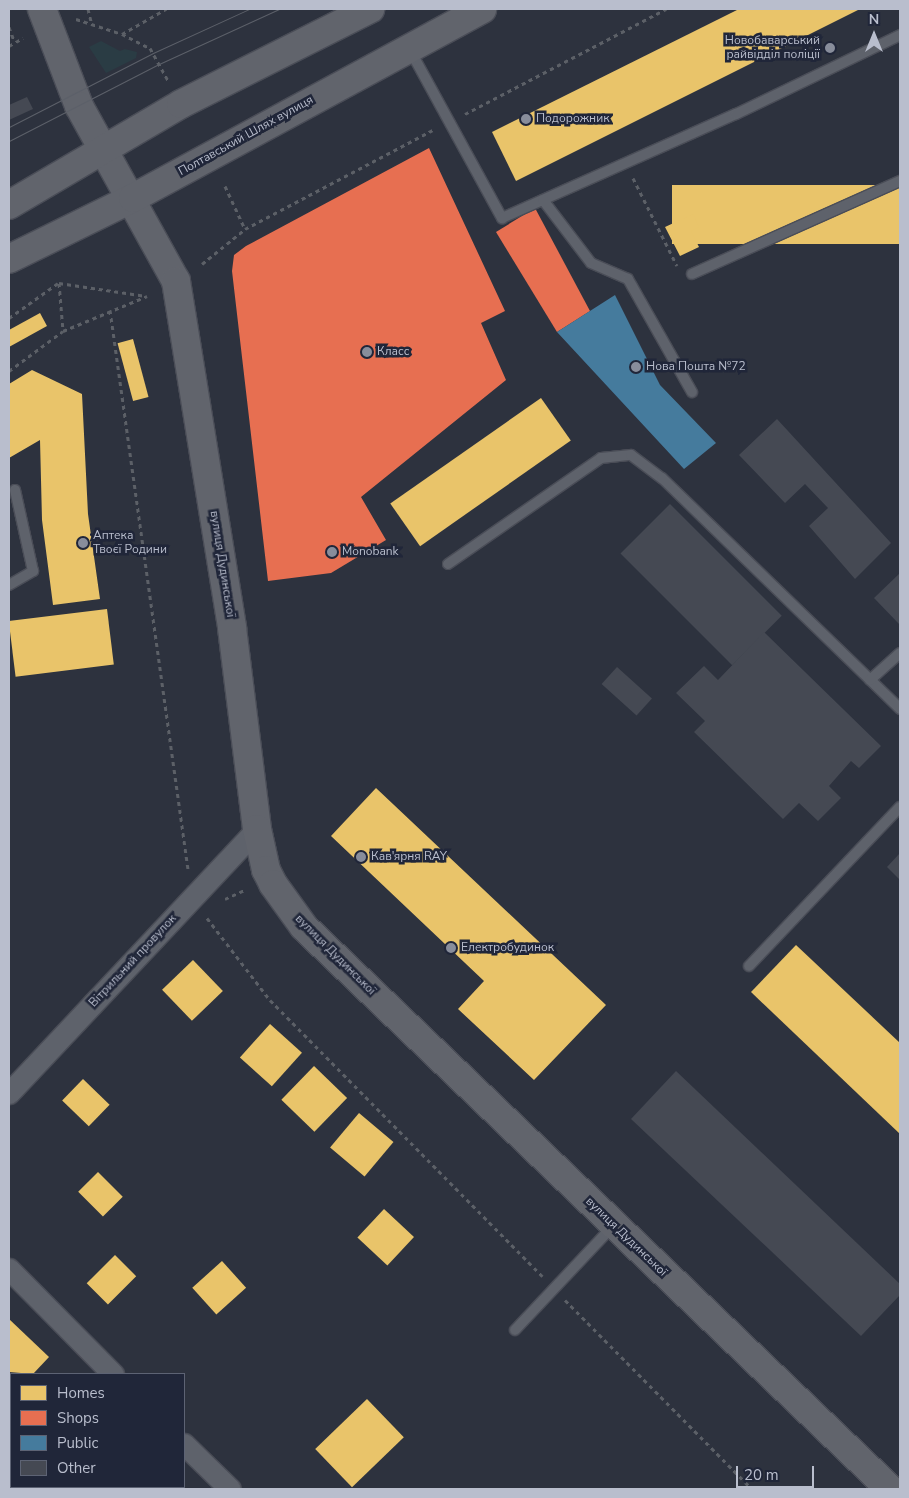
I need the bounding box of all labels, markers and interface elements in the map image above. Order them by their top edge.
north arrow [849,10,899,60]
text: N [869,10,879,29]
place label: Новобаварський райвідділ поліції [725,34,820,62]
marker: Новобаварський райвідділ поліції [824,42,836,54]
street label: Полтавський Шлях вулиця [176,93,316,179]
place label: Подорожник [536,112,609,126]
marker: Подорожник [520,113,532,125]
place label: Класс [377,345,409,359]
marker: Класс [361,346,373,358]
place label: Нова Пошта №72 [646,360,746,374]
marker: Нова Пошта №72 [630,361,642,373]
street label: вулиця Дудинської [206,510,238,618]
place label: Аптека Твоєї Родини [93,529,167,557]
marker: Аптека Твоєї Родини [77,537,89,549]
place label: Monobank [342,545,399,559]
marker: Monobank [326,546,338,558]
place label: Кав'ярня RAY [371,850,447,864]
marker: Кав'ярня RAY [355,851,367,863]
street label: Вітрильний провулок [86,912,180,1010]
street label: вулиця Дудинської [292,912,378,998]
place label: Електробудинок [461,941,554,955]
marker: Електробудинок [445,942,457,954]
street label: вулиця Дудинської [582,1194,670,1280]
legend [10,1373,185,1488]
text: Homes [57,1383,105,1403]
text: Shops [57,1408,99,1428]
text: Public [57,1433,98,1453]
scale bar [739,1456,816,1488]
text: Other [57,1458,96,1478]
text: 20 m [744,1465,779,1485]

